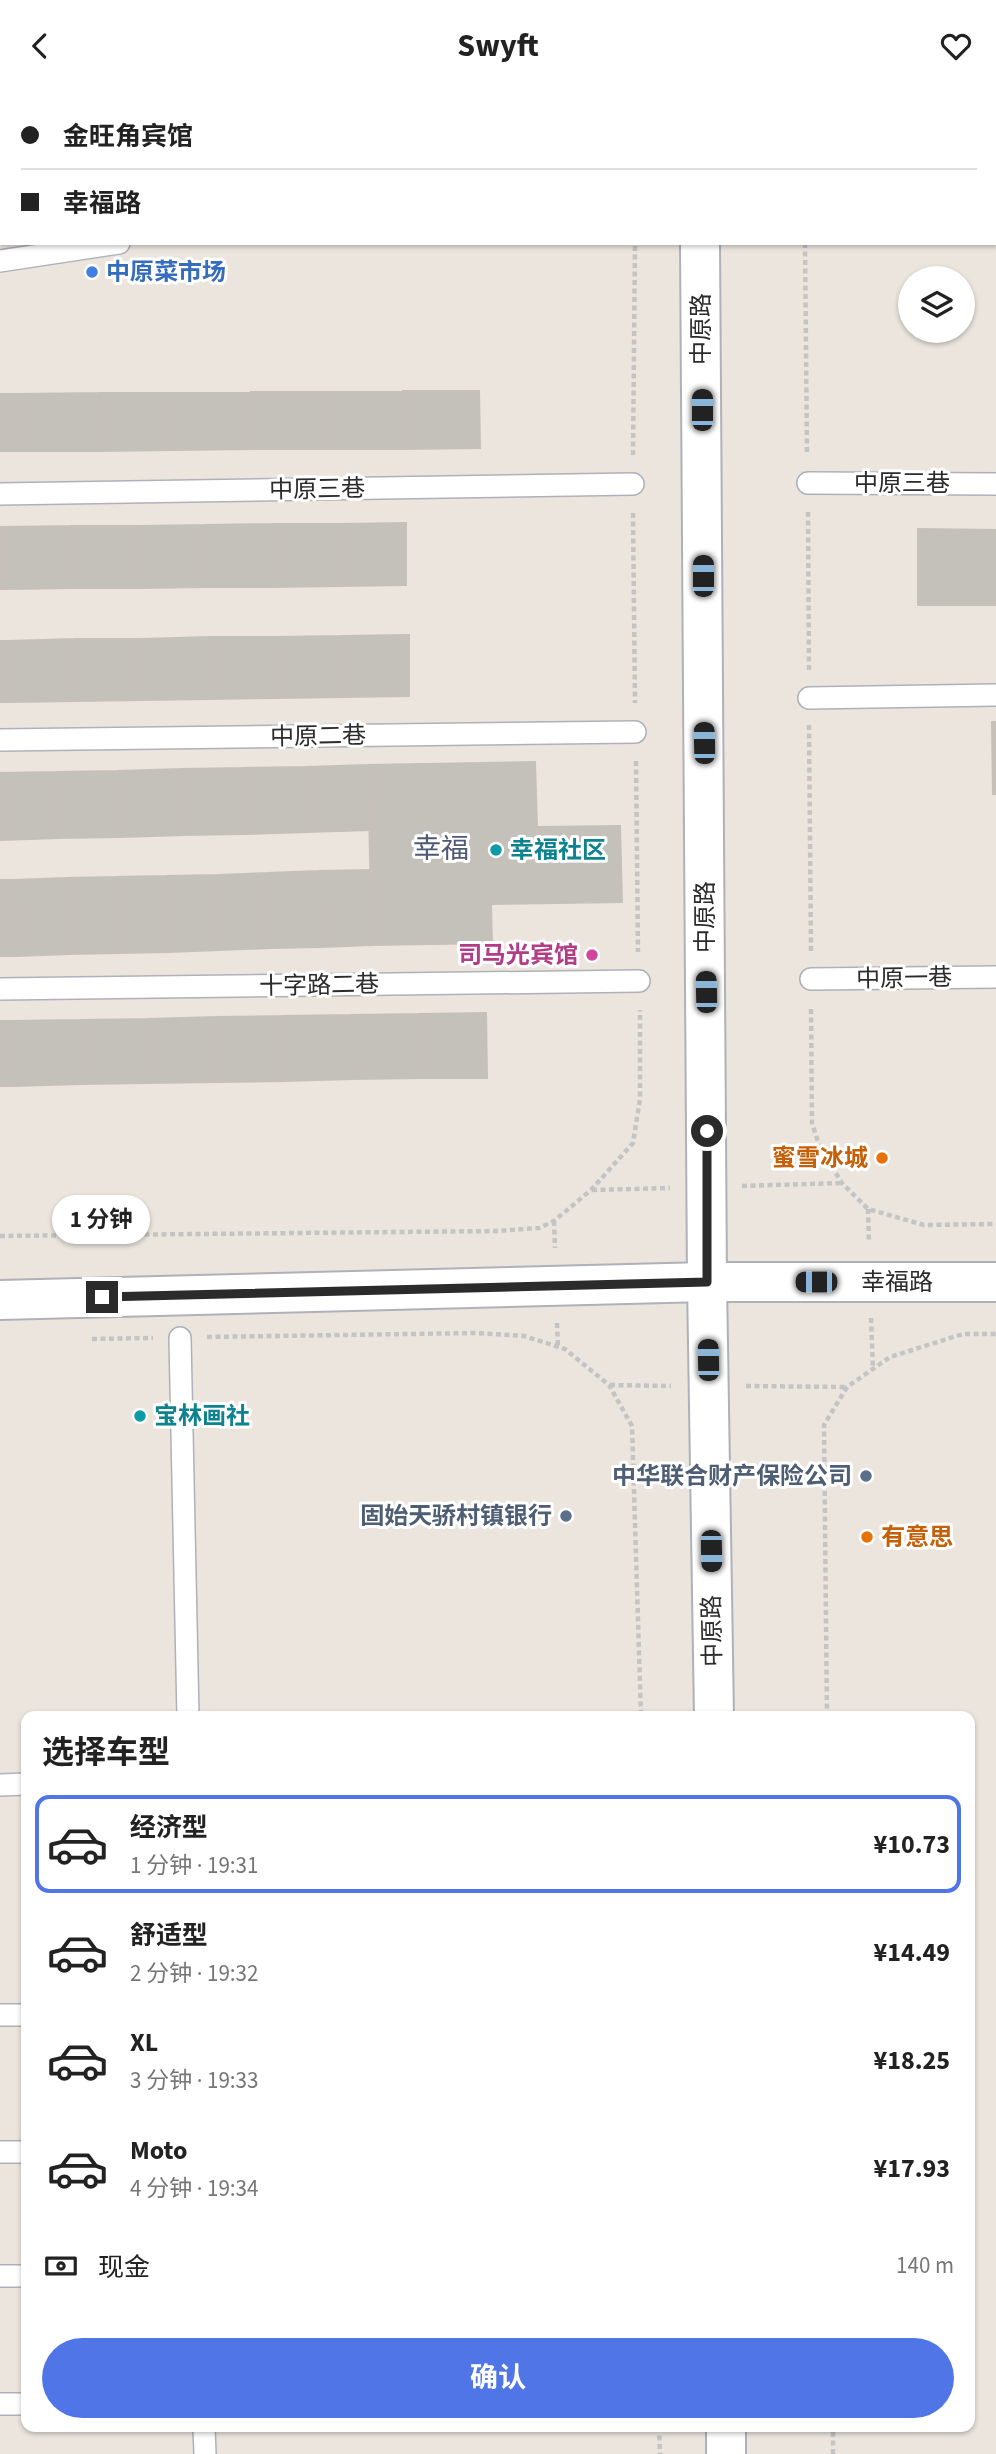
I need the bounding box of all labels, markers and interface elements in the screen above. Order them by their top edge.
text: Swyft [457,23,539,69]
icon: back [21,27,59,65]
icon: heart [937,27,975,65]
text: 金旺角宾馆 [63,118,193,155]
text: 幸福路 [63,185,141,222]
place label: 中原菜市场 [106,255,226,290]
marker: 中原菜市场 [84,264,100,280]
map controls [898,266,975,343]
button: layers [898,266,975,343]
street label: 中原路 [684,293,719,365]
car [692,389,713,431]
street label: 中原三巷 [854,466,950,501]
street label: 中原三巷 [269,471,365,508]
car [693,555,714,597]
street label: 中原二巷 [270,718,366,755]
car [694,722,715,764]
district label: 幸福 [413,829,469,869]
place label: 幸福社区 [510,833,606,868]
marker: 幸福社区 [488,842,504,858]
street label: 中原路 [688,881,723,953]
place label: 司马光宾馆 [458,938,578,973]
marker: 司马光宾馆 [584,947,600,963]
street label: 中原一巷 [856,960,952,997]
street label: 十字路二巷 [259,967,379,1004]
car [696,971,717,1013]
route start [691,1115,723,1147]
place label: 蜜雪冰城 [772,1141,868,1176]
marker: 蜜雪冰城 [874,1150,890,1166]
callout: 1 分钟 [53,1195,151,1245]
text: 1 分钟 [70,1203,132,1236]
street label: 幸福路 [861,1265,933,1300]
car [796,1272,838,1293]
route end [86,1281,118,1313]
car [698,1339,719,1381]
place label: 宝林画社 [154,1399,250,1434]
marker: 宝林画社 [132,1408,148,1424]
place label: 中华联合财产保险公司 [612,1459,852,1494]
marker: 中华联合财产保险公司 [858,1468,874,1484]
place label: 固始天骄村镇银行 [360,1499,552,1534]
marker: 固始天骄村镇银行 [558,1508,574,1524]
place label: 有意思 [881,1520,953,1555]
marker: 有意思 [859,1529,875,1545]
car [701,1530,722,1572]
street label: 中原路 [694,1595,731,1667]
text: 选择车型 [42,1730,170,1776]
text: 经济型 [130,1809,208,1846]
icon: car [46,1813,109,1876]
text: ¥10.73 [874,1826,950,1863]
text: 1 分钟 · 19:31 [130,1849,258,1882]
text: 舒适型 [130,1917,208,1954]
icon: car [46,1921,109,1984]
text: ¥14.49 [874,1934,950,1971]
text: 2 分钟 · 19:32 [130,1957,258,1990]
text: XL [130,2024,158,2061]
icon: car [46,2029,109,2092]
text: ¥18.25 [874,2042,950,2079]
text: 3 分钟 · 19:33 [130,2064,258,2097]
text: Moto [130,2132,187,2169]
icon: car [46,2137,109,2200]
text: ¥17.93 [874,2150,950,2187]
text: 4 分钟 · 19:34 [130,2172,258,2205]
icon: cash [42,2247,80,2285]
text: 现金 [98,2249,150,2286]
text: 140 m [896,2249,954,2282]
button: 确认 [42,2338,954,2418]

